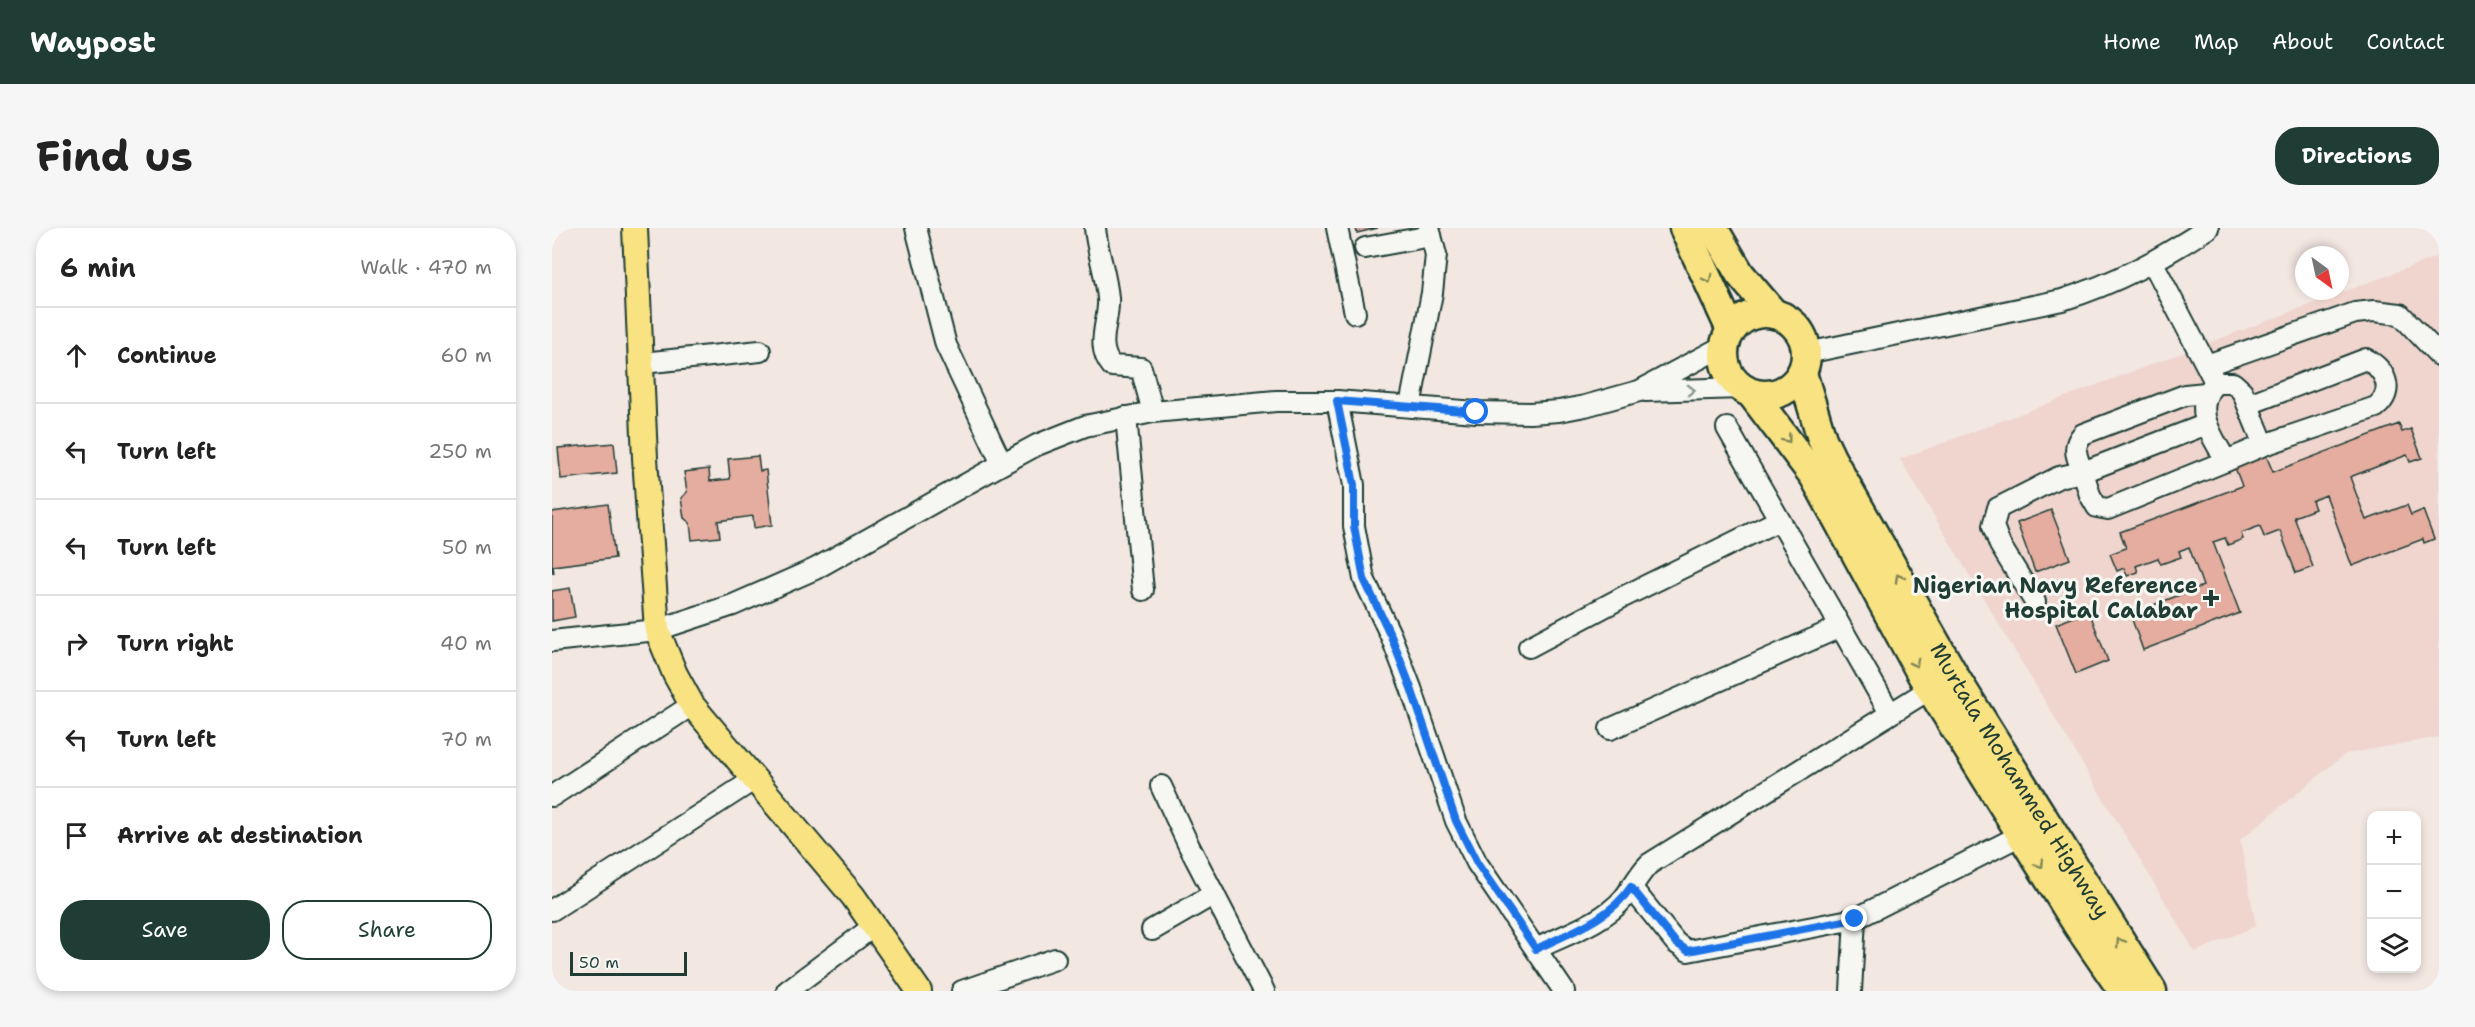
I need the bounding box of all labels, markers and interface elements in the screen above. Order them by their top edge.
text: Waypost [30,23,156,61]
text: Home [2103,28,2161,56]
text: Map [2194,28,2239,56]
text: About [2272,28,2333,56]
text: Contact [2366,28,2445,56]
button: Directions [2275,127,2439,185]
text: Find us [36,128,193,184]
north arrow [2295,246,2349,300]
text: 6 min [60,250,136,285]
text: Walk · 470 m [360,254,492,280]
one-way arrow [1701,272,1713,283]
icon: ahead [60,339,93,372]
text: Continue [117,341,217,370]
text: 60 m [440,342,492,368]
one-way arrow [1686,383,1695,396]
route start [1462,398,1488,424]
one-way arrow [1780,432,1791,443]
icon: left [60,435,93,468]
text: Turn left [117,437,216,466]
text: 250 m [428,438,492,464]
icon: left [60,531,93,564]
text: Turn left [117,533,216,562]
text: 50 m [442,534,492,560]
place label: Nigerian Navy Reference Hospital Calabar [1913,571,2198,625]
one-way arrow [1895,574,1906,584]
marker: Nigerian Navy Reference Hospital Calabar [2202,589,2220,607]
icon: right [60,627,93,660]
text: Turn right [117,629,234,658]
text: 40 m [440,630,492,656]
street label: Murtala Mohammed Highway [1923,638,2117,924]
one-way arrow [1908,656,1919,667]
icon: left [60,723,93,756]
text: Turn left [117,725,216,754]
text: 70 m [440,726,492,752]
map controls [2367,811,2421,973]
button: + [2367,811,2421,865]
icon: arrive [60,819,93,852]
text: Arrive at destination [117,821,363,850]
one-way arrow [2033,857,2044,868]
button: − [2367,865,2421,919]
button: Save [60,900,270,960]
button: Share [282,900,492,960]
route end [1841,905,1867,931]
button: layers [2367,919,2421,973]
one-way arrow [2116,938,2128,948]
scale bar [570,949,687,976]
text: 50 m [579,952,619,973]

